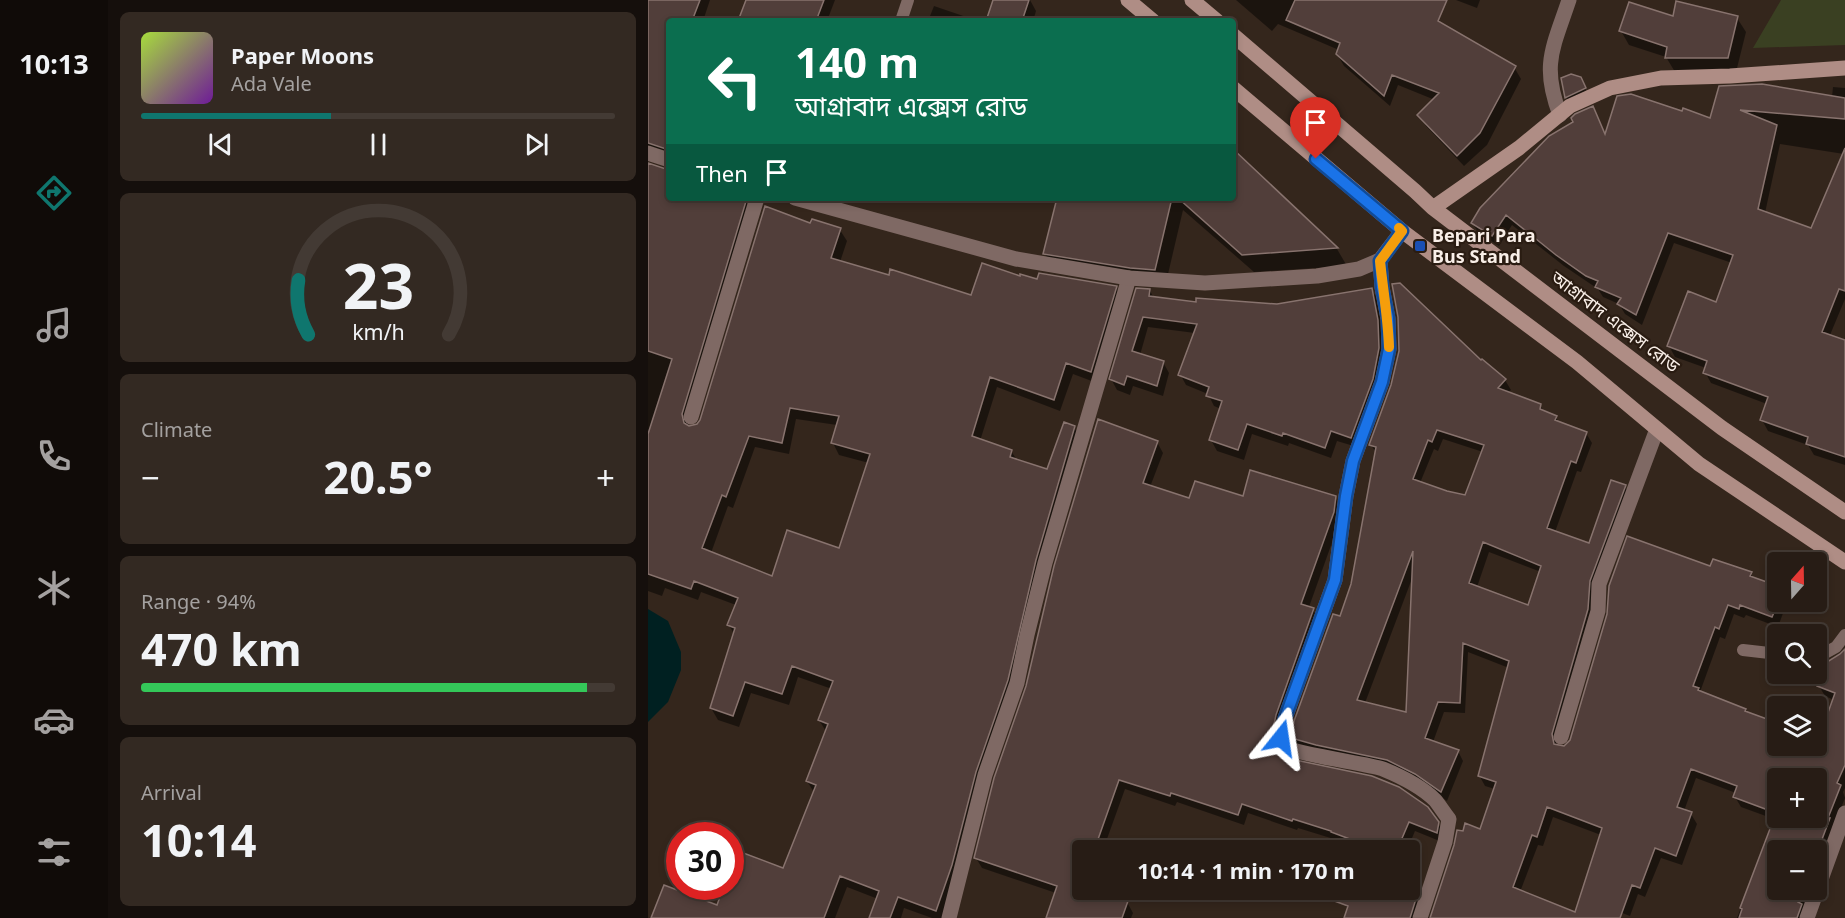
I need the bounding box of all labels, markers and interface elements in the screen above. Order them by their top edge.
text: 140 m [795,33,919,90]
text: Paper Moons [231,40,374,70]
icon: left [696,42,774,120]
text: 10:13 [19,45,89,82]
text: Ada Vale [231,70,312,97]
text: আগ্রাবাদ এক্সেস রোড [795,87,1027,124]
pin [1290,97,1341,159]
icon: arrive [1299,106,1332,139]
icon: previous [204,128,237,161]
icon: pause [362,128,395,161]
icon: next [520,128,553,161]
icon: arrive [760,156,793,189]
text: Then [696,158,748,188]
icon: directions [33,172,75,214]
place label: Bepari Para Bus Stand [1432,223,1535,268]
marker: Bepari Para Bus Stand [1413,239,1427,253]
text: 23 [342,242,414,327]
street label: আগ্রাবাদ এক্সেস রোড [1546,264,1685,377]
icon: music [33,304,75,346]
text: km/h [352,317,404,346]
text: Climate [141,416,212,443]
icon: phone [33,435,75,477]
text: 20.5° [324,446,432,507]
text: − [141,455,160,500]
text: + [596,455,615,500]
north arrow [1767,552,1827,612]
map controls [1767,552,1827,900]
icon: climate [33,567,75,609]
text: Range · 94% [141,588,256,615]
text: 470 km [141,618,302,679]
button: search [1767,624,1827,684]
button: layers [1767,696,1827,756]
icon: car [33,699,75,741]
position arrow [1249,706,1313,770]
button: + [1767,768,1827,828]
text: Arrival [141,779,202,806]
text: 10:14 [141,809,257,870]
speed limit sign: 30 [666,822,744,900]
icon: filters [33,831,75,873]
button: − [1767,840,1827,900]
text: 10:14 · 1 min · 170 m [1137,855,1355,885]

